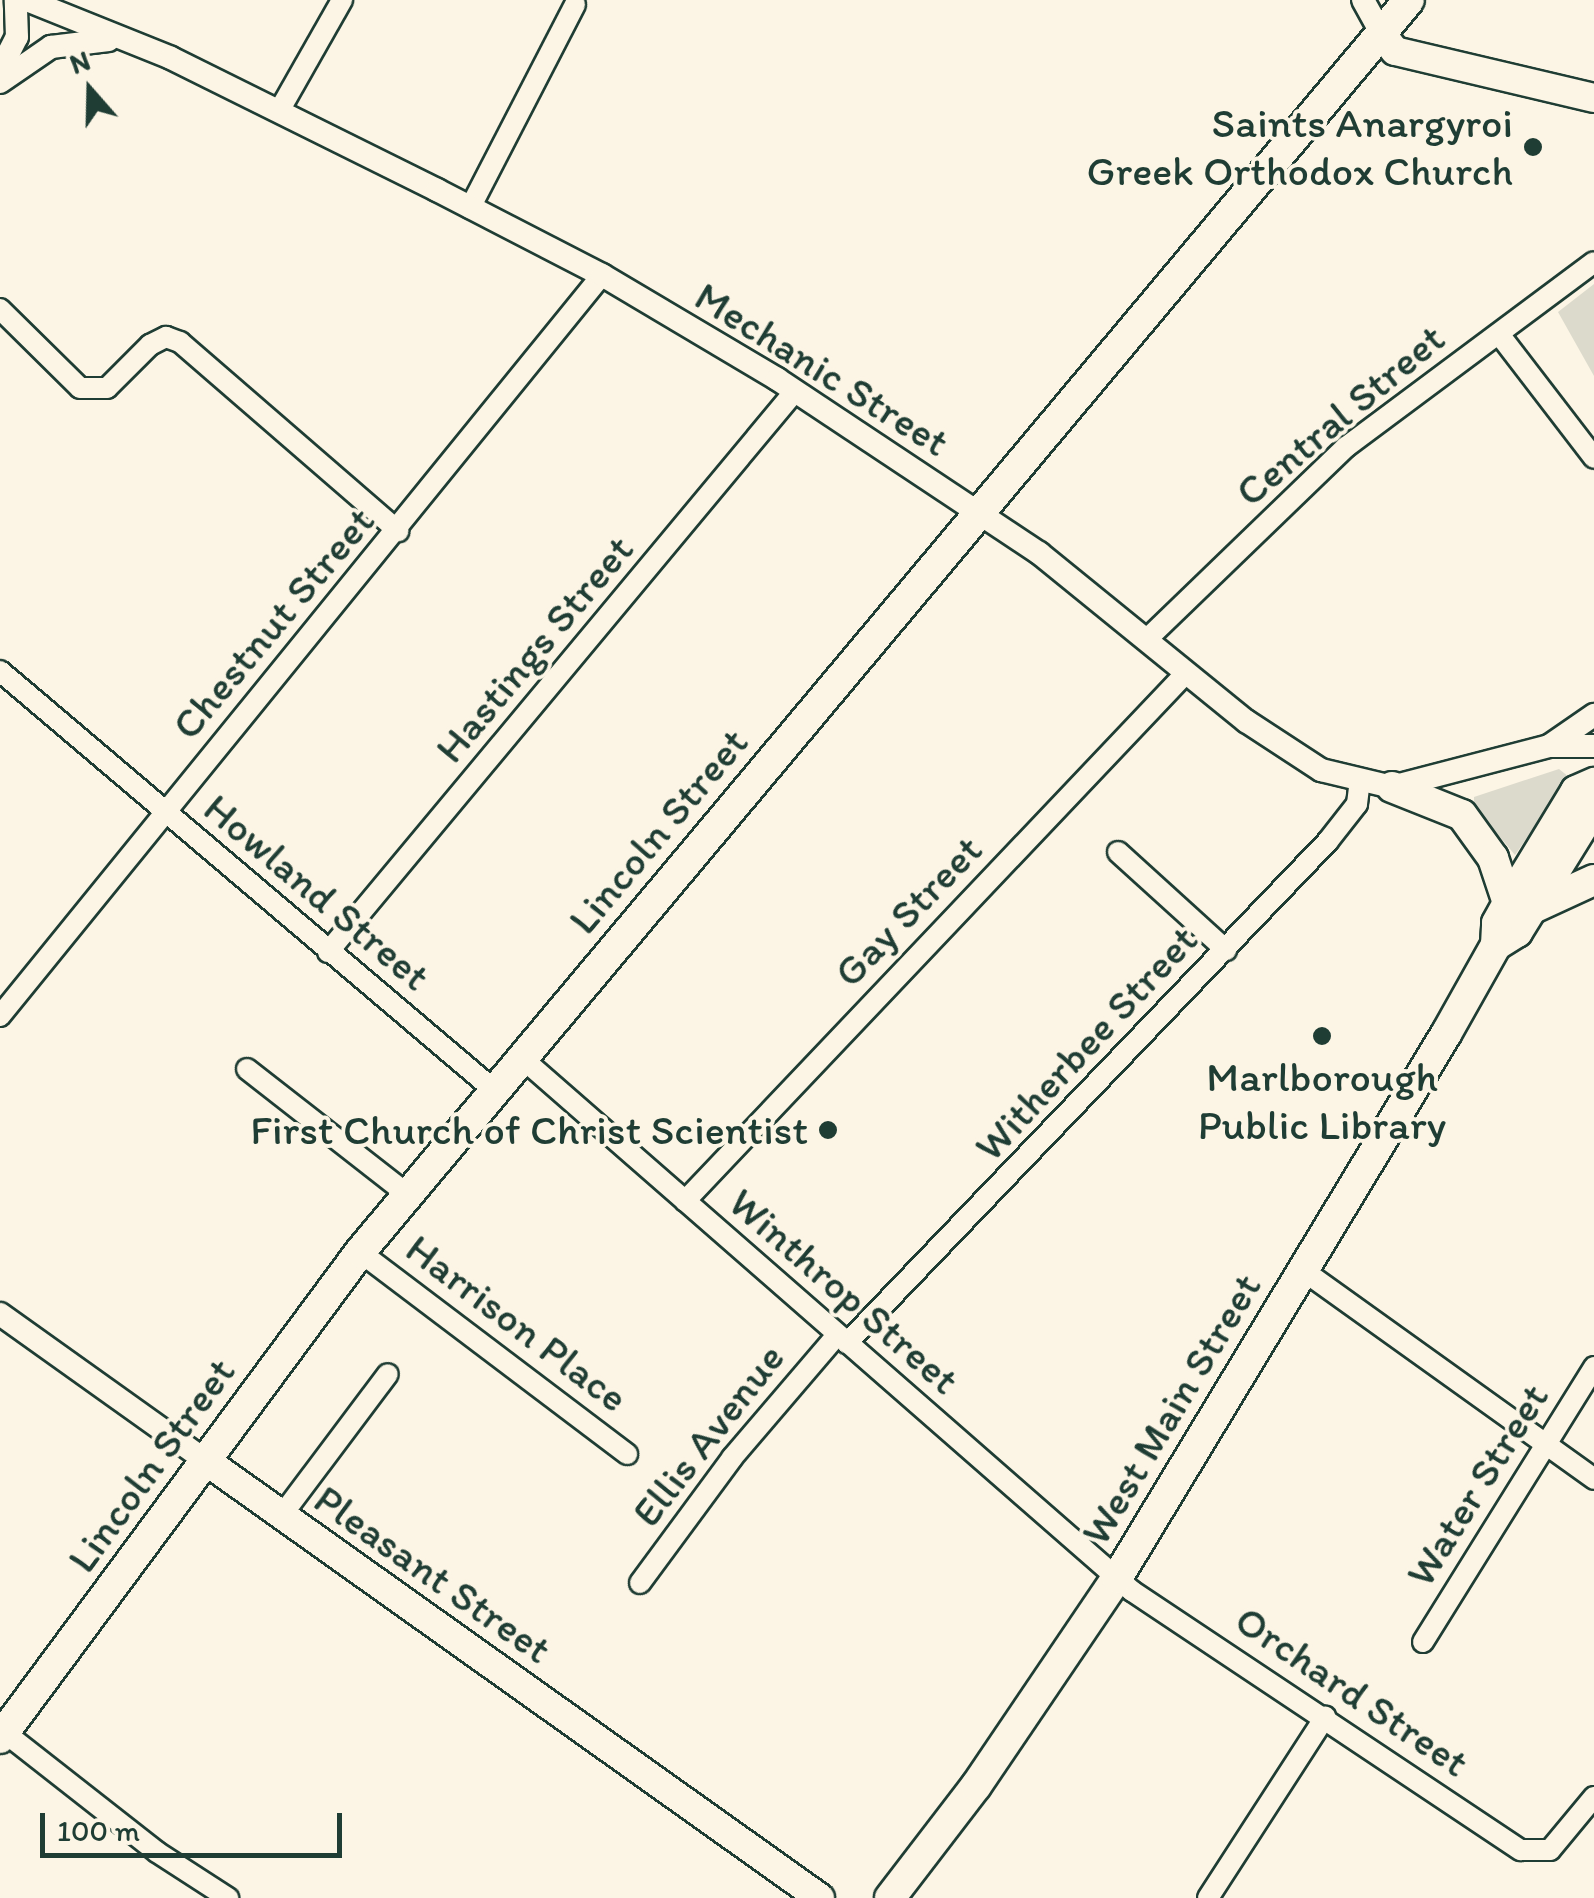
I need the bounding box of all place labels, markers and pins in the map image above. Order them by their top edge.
place label: Saints Anargyroi Greek Orthodox Church [1085,98,1513,196]
marker: Saints Anargyroi Greek Orthodox Church [1522,136,1544,158]
marker: Marlborough Public Library [1311,1025,1333,1047]
place label: Marlborough Public Library [1198,1052,1446,1150]
place label: First Church of Christ Scientist [250,1105,808,1155]
marker: First Church of Christ Scientist [817,1119,839,1141]

